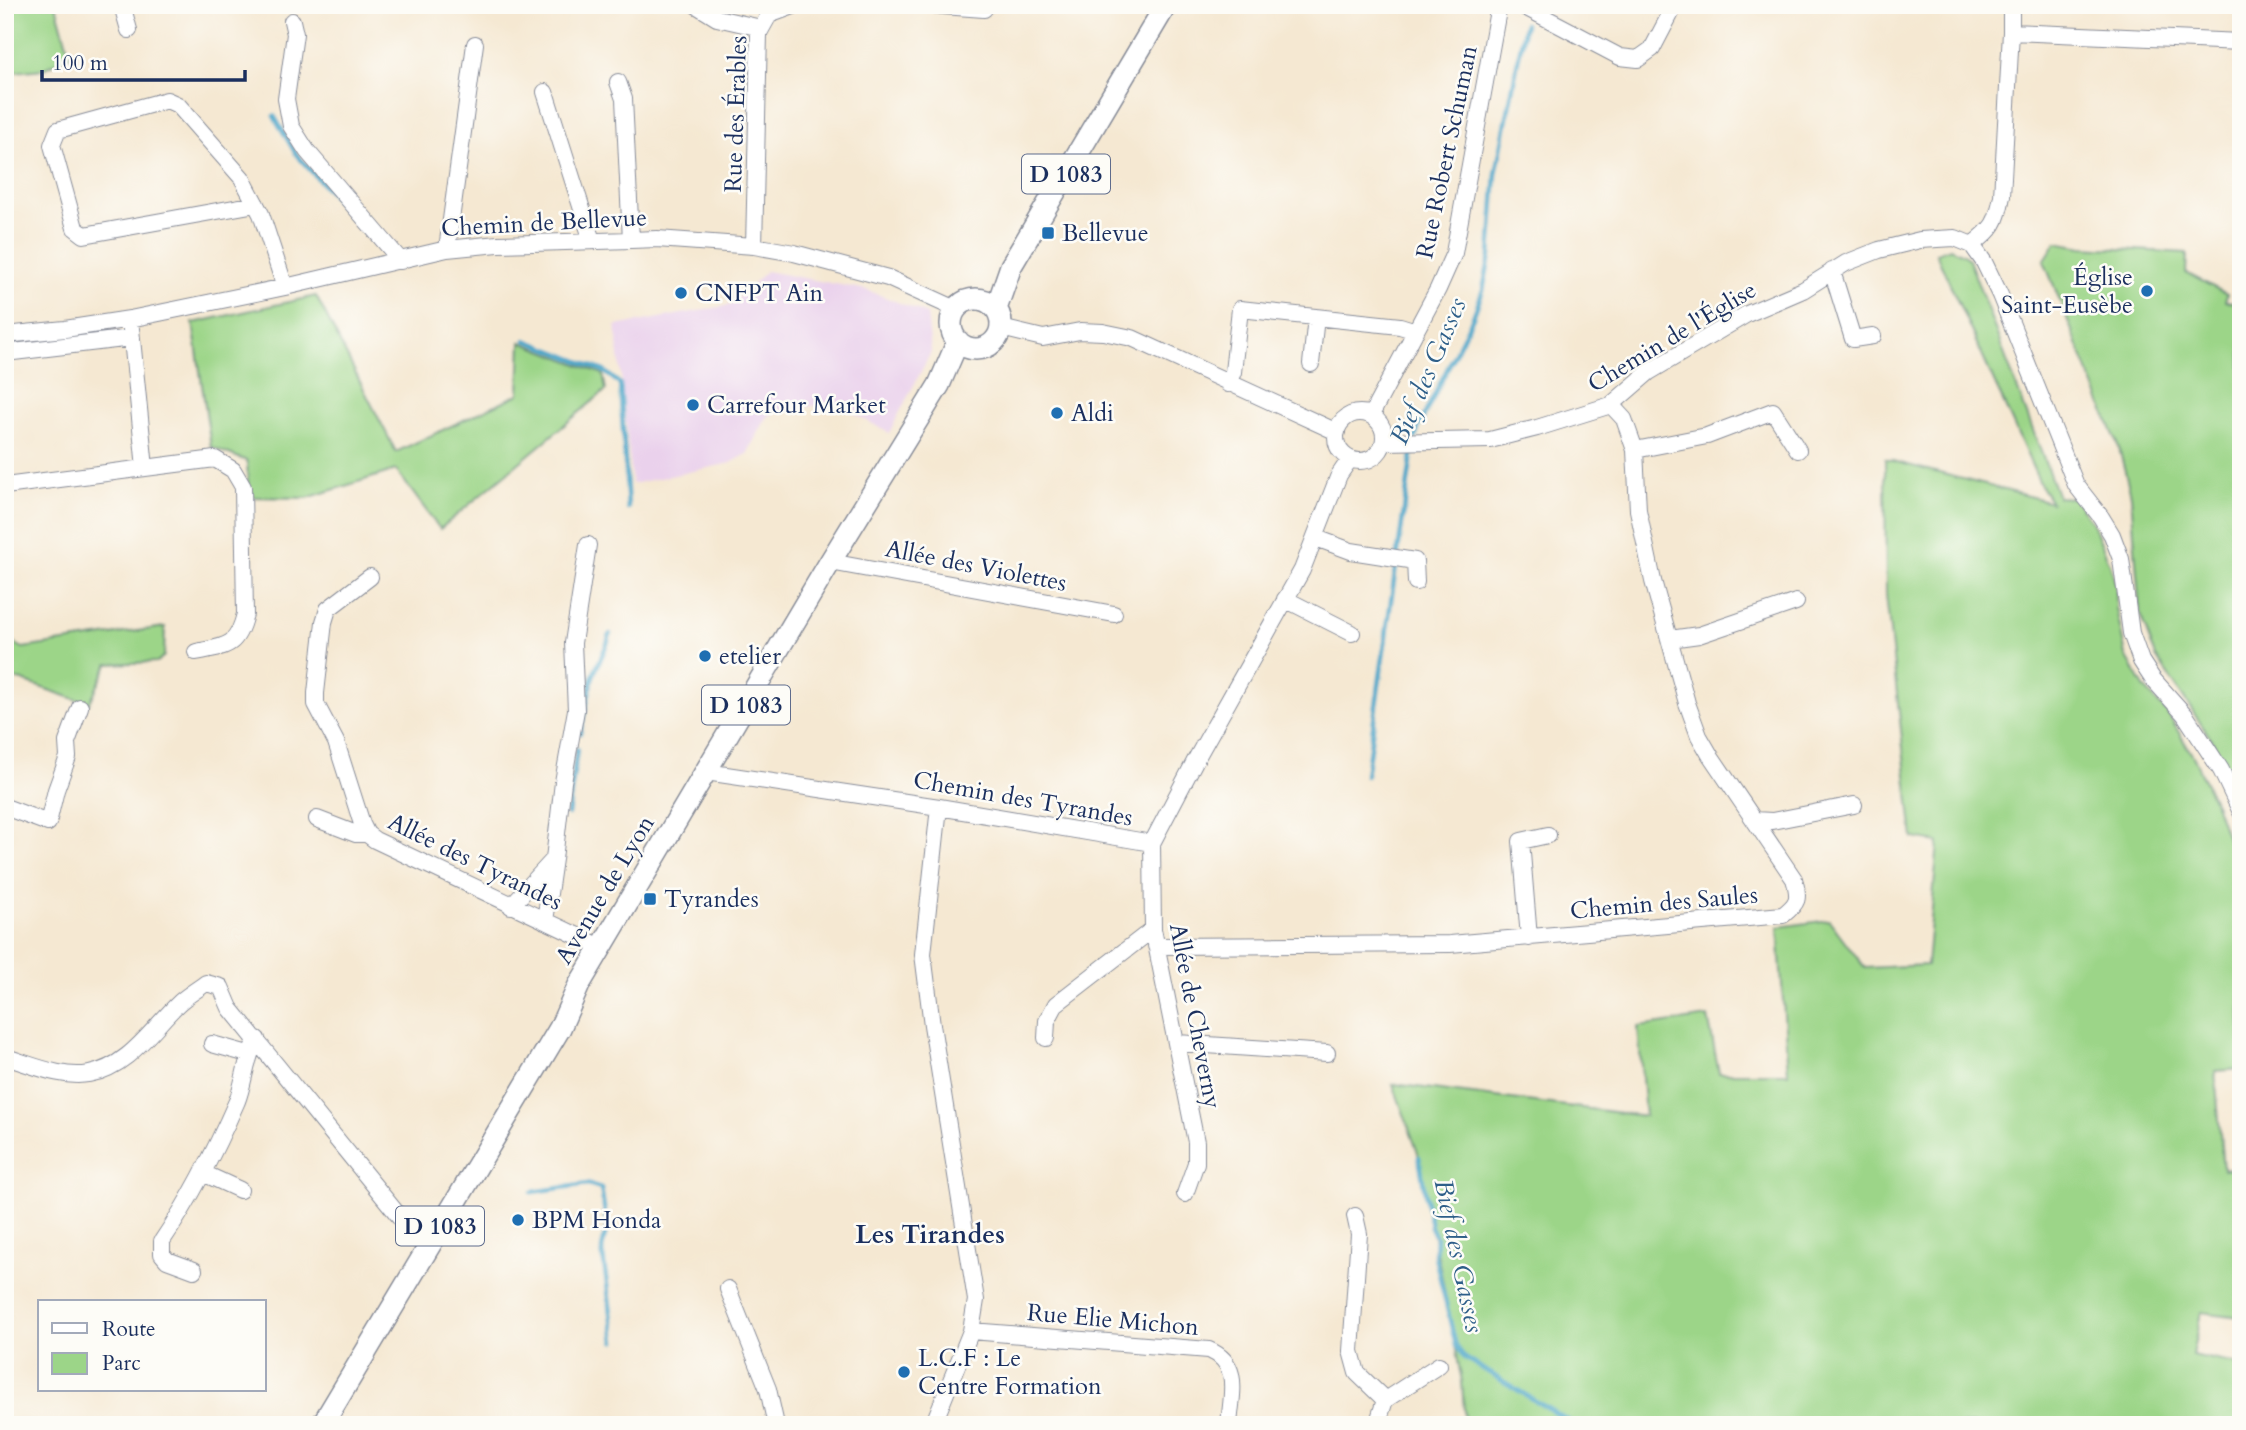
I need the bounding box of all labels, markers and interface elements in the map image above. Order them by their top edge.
street label: Rue des Érables [717,35,755,193]
scale bar [42,38,245,82]
street label: Rue Robert Schuman [1408,42,1486,262]
text: 100 m [52,49,108,78]
road number: D 1083 [1022,154,1110,194]
street label: Chemin de Bellevue [440,201,648,245]
place label: Bellevue [1062,217,1149,250]
marker: Bellevue [1040,225,1056,241]
place label: Église Saint-Eusèbe [2001,261,2133,322]
street label: Chemin de l'Église [1582,274,1762,400]
place label: CNFPT Ain [695,277,824,310]
marker: Église Saint-Eusèbe [2139,283,2155,299]
marker: CNFPT Ain [673,285,689,301]
water label: Bief des Gasses [1381,292,1475,450]
place label: Carrefour Market [707,389,886,422]
marker: Carrefour Market [685,397,701,413]
place label: Aldi [1071,397,1114,430]
marker: Aldi [1049,405,1065,421]
street label: Allée des Violettes [882,532,1070,600]
place label: etelier [719,640,781,673]
marker: etelier [697,648,713,664]
road number: D 1083 [702,685,790,724]
street label: Chemin des Tyrandes [911,763,1135,835]
street label: Allée des Tyrandes [382,805,568,919]
street label: Avenue de Lyon [548,809,663,971]
street label: Chemin des Saules [1569,878,1759,928]
place label: Tyrandes [664,883,759,916]
marker: Tyrandes [642,891,658,907]
street label: Allée de Cheverny [1161,920,1229,1112]
water label: Bief des Gasses [1426,1176,1492,1336]
place label: BPM Honda [532,1204,662,1237]
road number: D 1083 [396,1206,484,1246]
marker: BPM Honda [510,1212,526,1228]
district label: Les Tirandes [855,1217,1005,1252]
street label: Rue Elie Michon [1026,1296,1201,1344]
legend [38,1300,266,1392]
text: Route [102,1315,156,1344]
place label: L.C.F : Le Centre Formation [918,1342,1102,1403]
text: Parc [102,1349,141,1378]
marker: L.C.F : Le Centre Formation [896,1364,912,1380]

